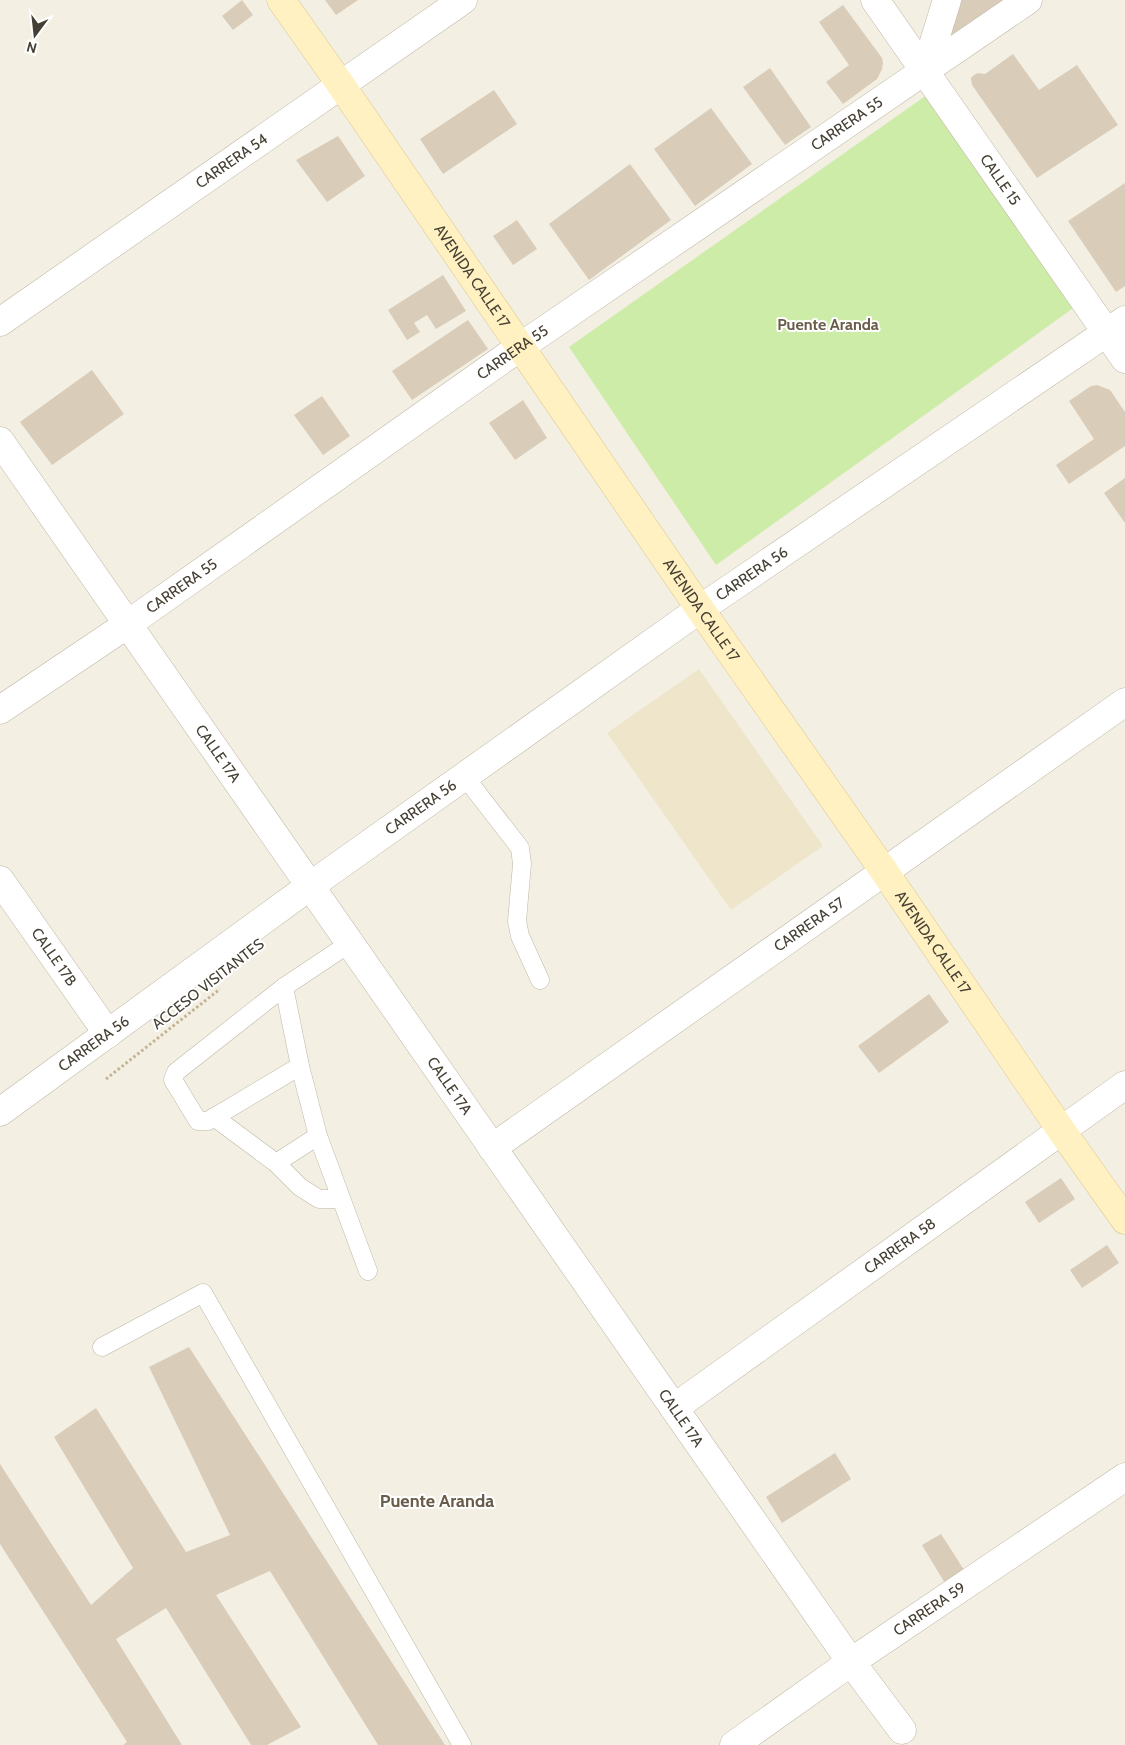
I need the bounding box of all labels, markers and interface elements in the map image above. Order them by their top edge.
north arrow [10,10,60,60]
text: N [25,38,39,58]
street label: CARRERA 55 [808,93,886,155]
street label: CARRERA 54 [192,130,271,192]
street label: CALLE 15 [976,151,1024,209]
street label: AVENIDA CALLE 17 [430,221,514,332]
district label: Puente Aranda [777,315,879,334]
street label: CARRERA 55 [473,321,552,384]
street label: CARRERA 56 [712,543,791,605]
street label: CARRERA 55 [143,555,221,617]
street label: AVENIDA CALLE 17 [659,555,744,666]
street label: CALLE 17A [192,721,245,786]
street label: CARRERA 56 [382,776,460,839]
street label: AVENIDA CALLE 17 [891,887,975,998]
street label: CARRERA 57 [770,893,848,956]
street label: CALLE 17B [27,925,80,989]
street label: ACCESO VISITANTES [148,935,268,1033]
street label: CARRERA 56 [55,1012,133,1075]
street label: CALLE 17A [423,1054,476,1119]
street label: CARRERA 58 [861,1214,939,1278]
street label: CALLE 17A [655,1386,708,1451]
district label: Puente Aranda [380,1490,494,1512]
street label: CARRERA 59 [890,1578,969,1640]

